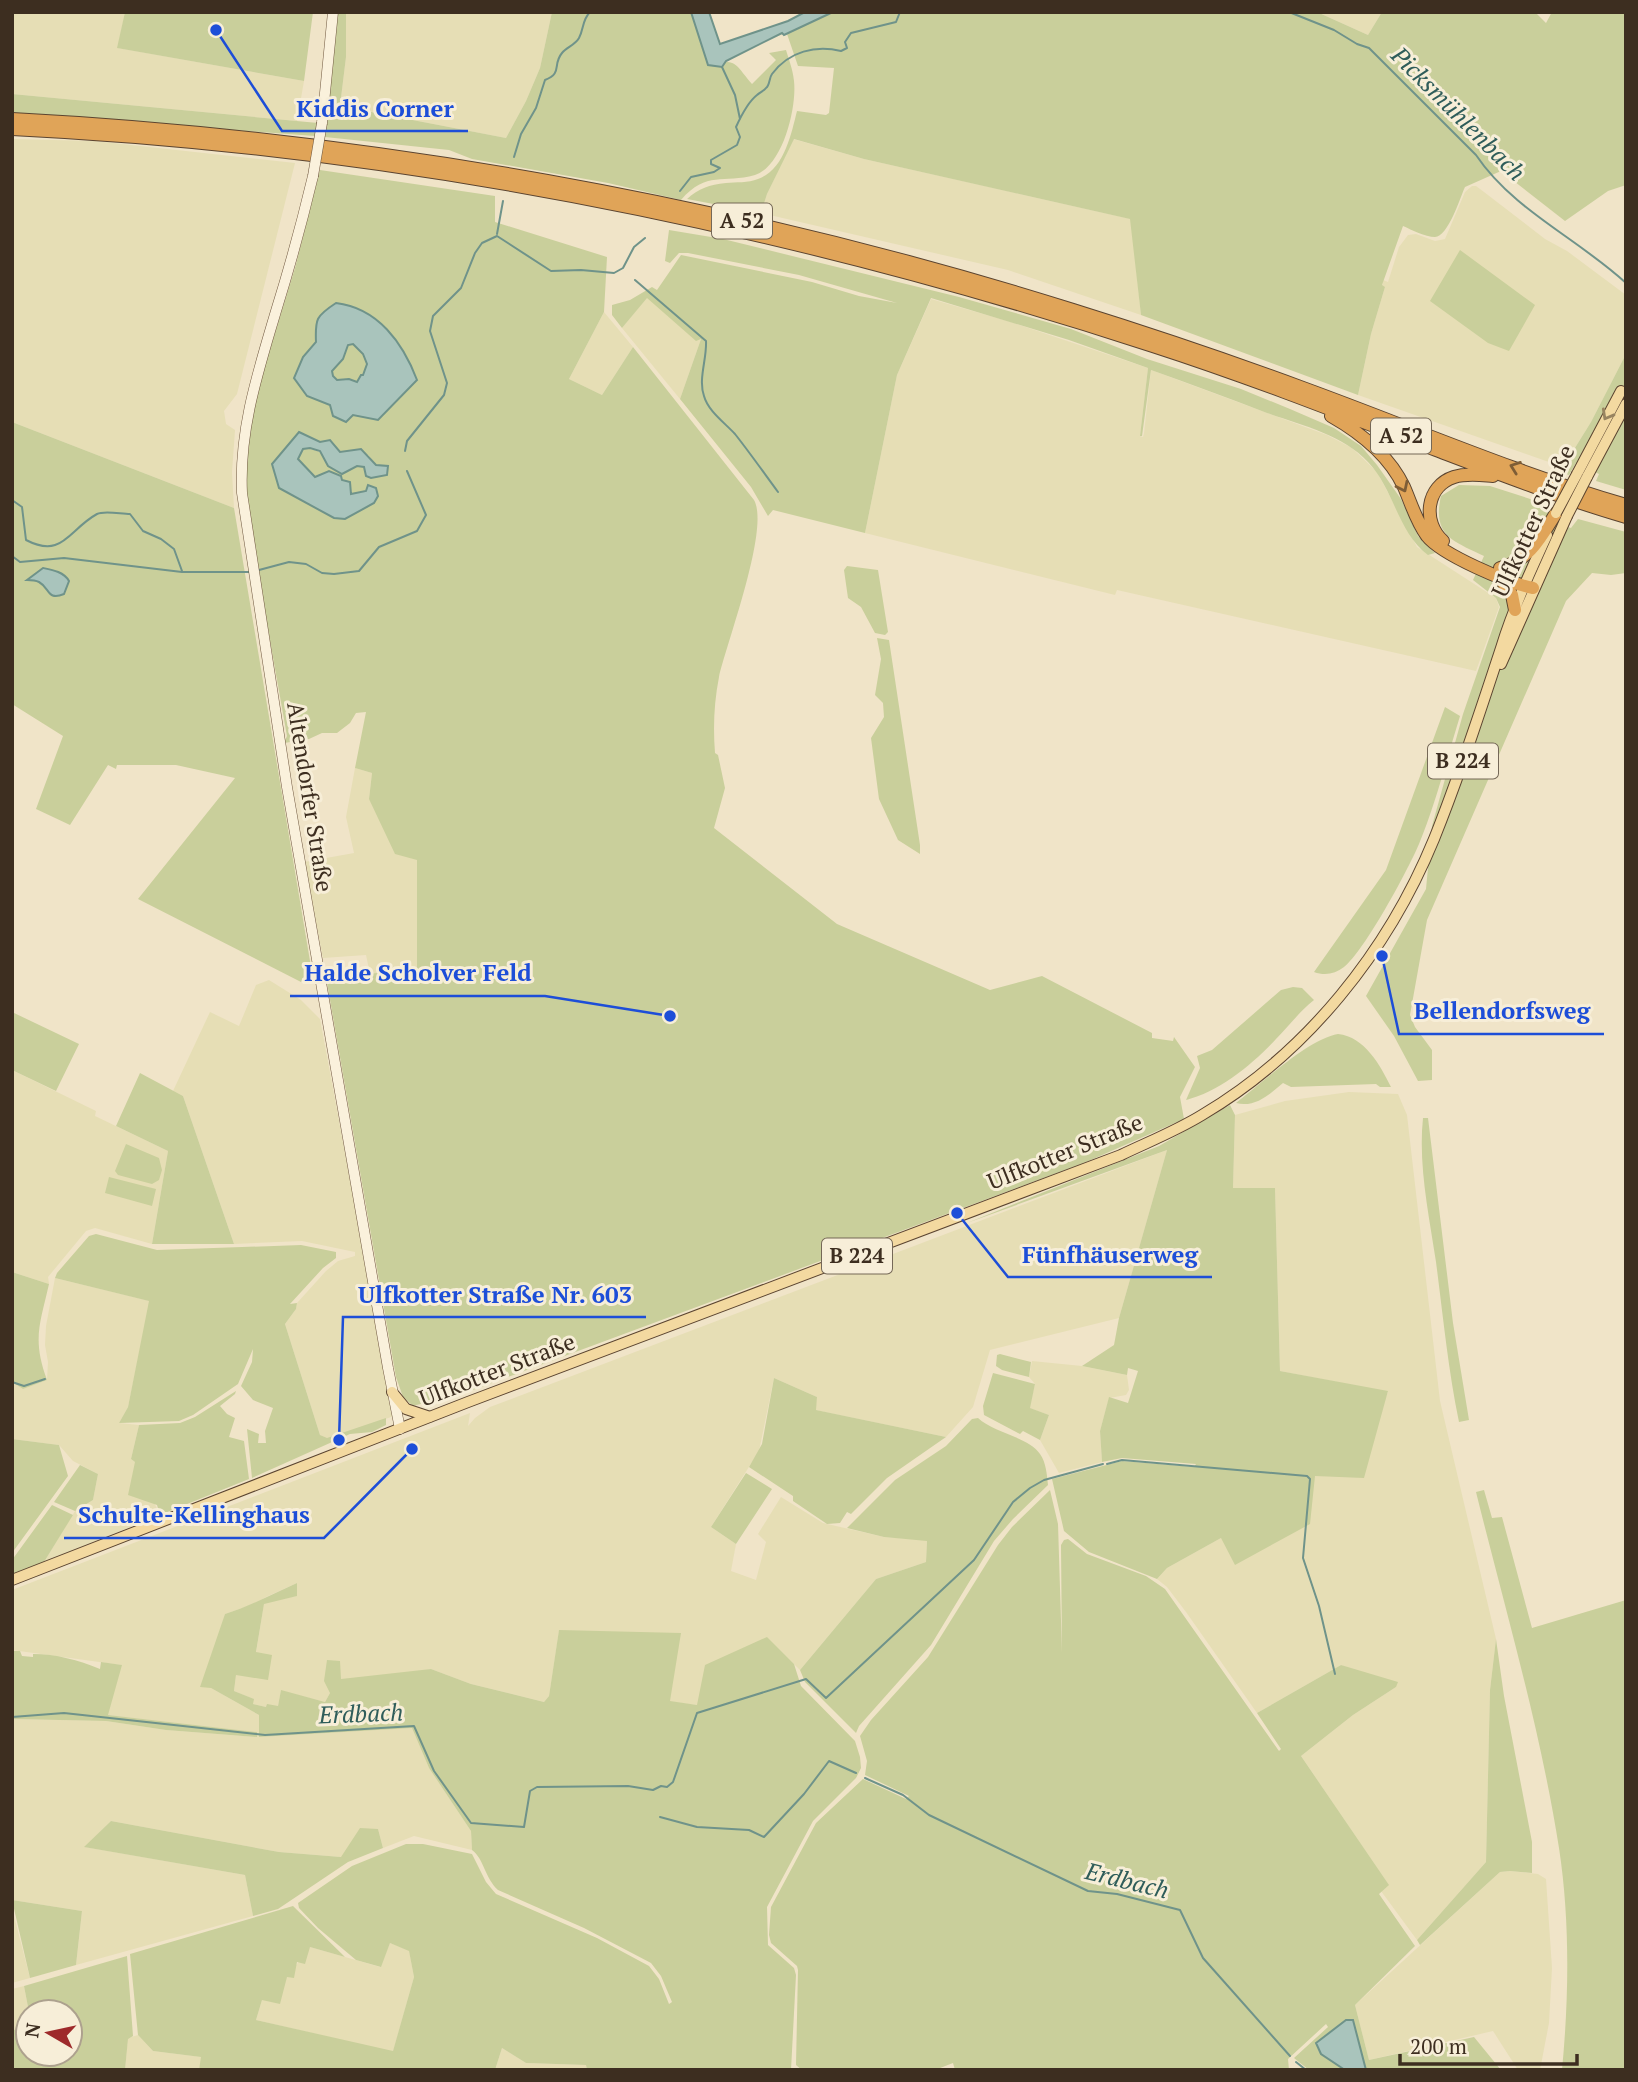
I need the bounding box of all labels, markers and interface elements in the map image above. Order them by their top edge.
water label: Picksmühlenbach [1384,39,1533,187]
callout: Kiddis Corner [282,86,468,131]
text: Kiddis Corner [296,92,454,124]
road number: A 52 [712,204,772,238]
one-way arrow [1602,408,1616,420]
road number: A 52 [1371,418,1431,453]
street label: Ulfkotter Straße [1484,440,1581,602]
one-way arrow [1509,461,1521,475]
one-way arrow [1395,480,1409,492]
street label: Altendorfer Straße [280,700,341,894]
road number: B 224 [1428,744,1498,778]
callout: Halde Scholver Feld [290,951,545,996]
text: Halde Scholver Feld [304,956,532,988]
callout: Bellendorfsweg [1399,989,1604,1034]
text: Bellendorfsweg [1414,994,1591,1026]
street label: Ulfkotter Straße [983,1106,1147,1197]
callout: Fünfhäuserweg [1008,1232,1212,1277]
road number: B 224 [822,1238,892,1274]
text: Fünfhäuserweg [1022,1238,1198,1270]
callout: Ulfkotter Straße Nr. 603 [343,1272,646,1317]
text: Ulfkotter Straße Nr. 603 [358,1278,632,1310]
street label: Ulfkotter Straße [414,1326,579,1414]
callout: Schulte-Kellinghaus [64,1493,324,1538]
text: Schulte-Kellinghaus [78,1498,310,1530]
water label: Erdbach [317,1696,404,1731]
water label: Erdbach [1081,1854,1172,1906]
north arrow [14,1998,84,2068]
text: N [18,2021,45,2039]
scale bar [1400,2022,1577,2066]
text: 200 m [1410,2032,1467,2060]

